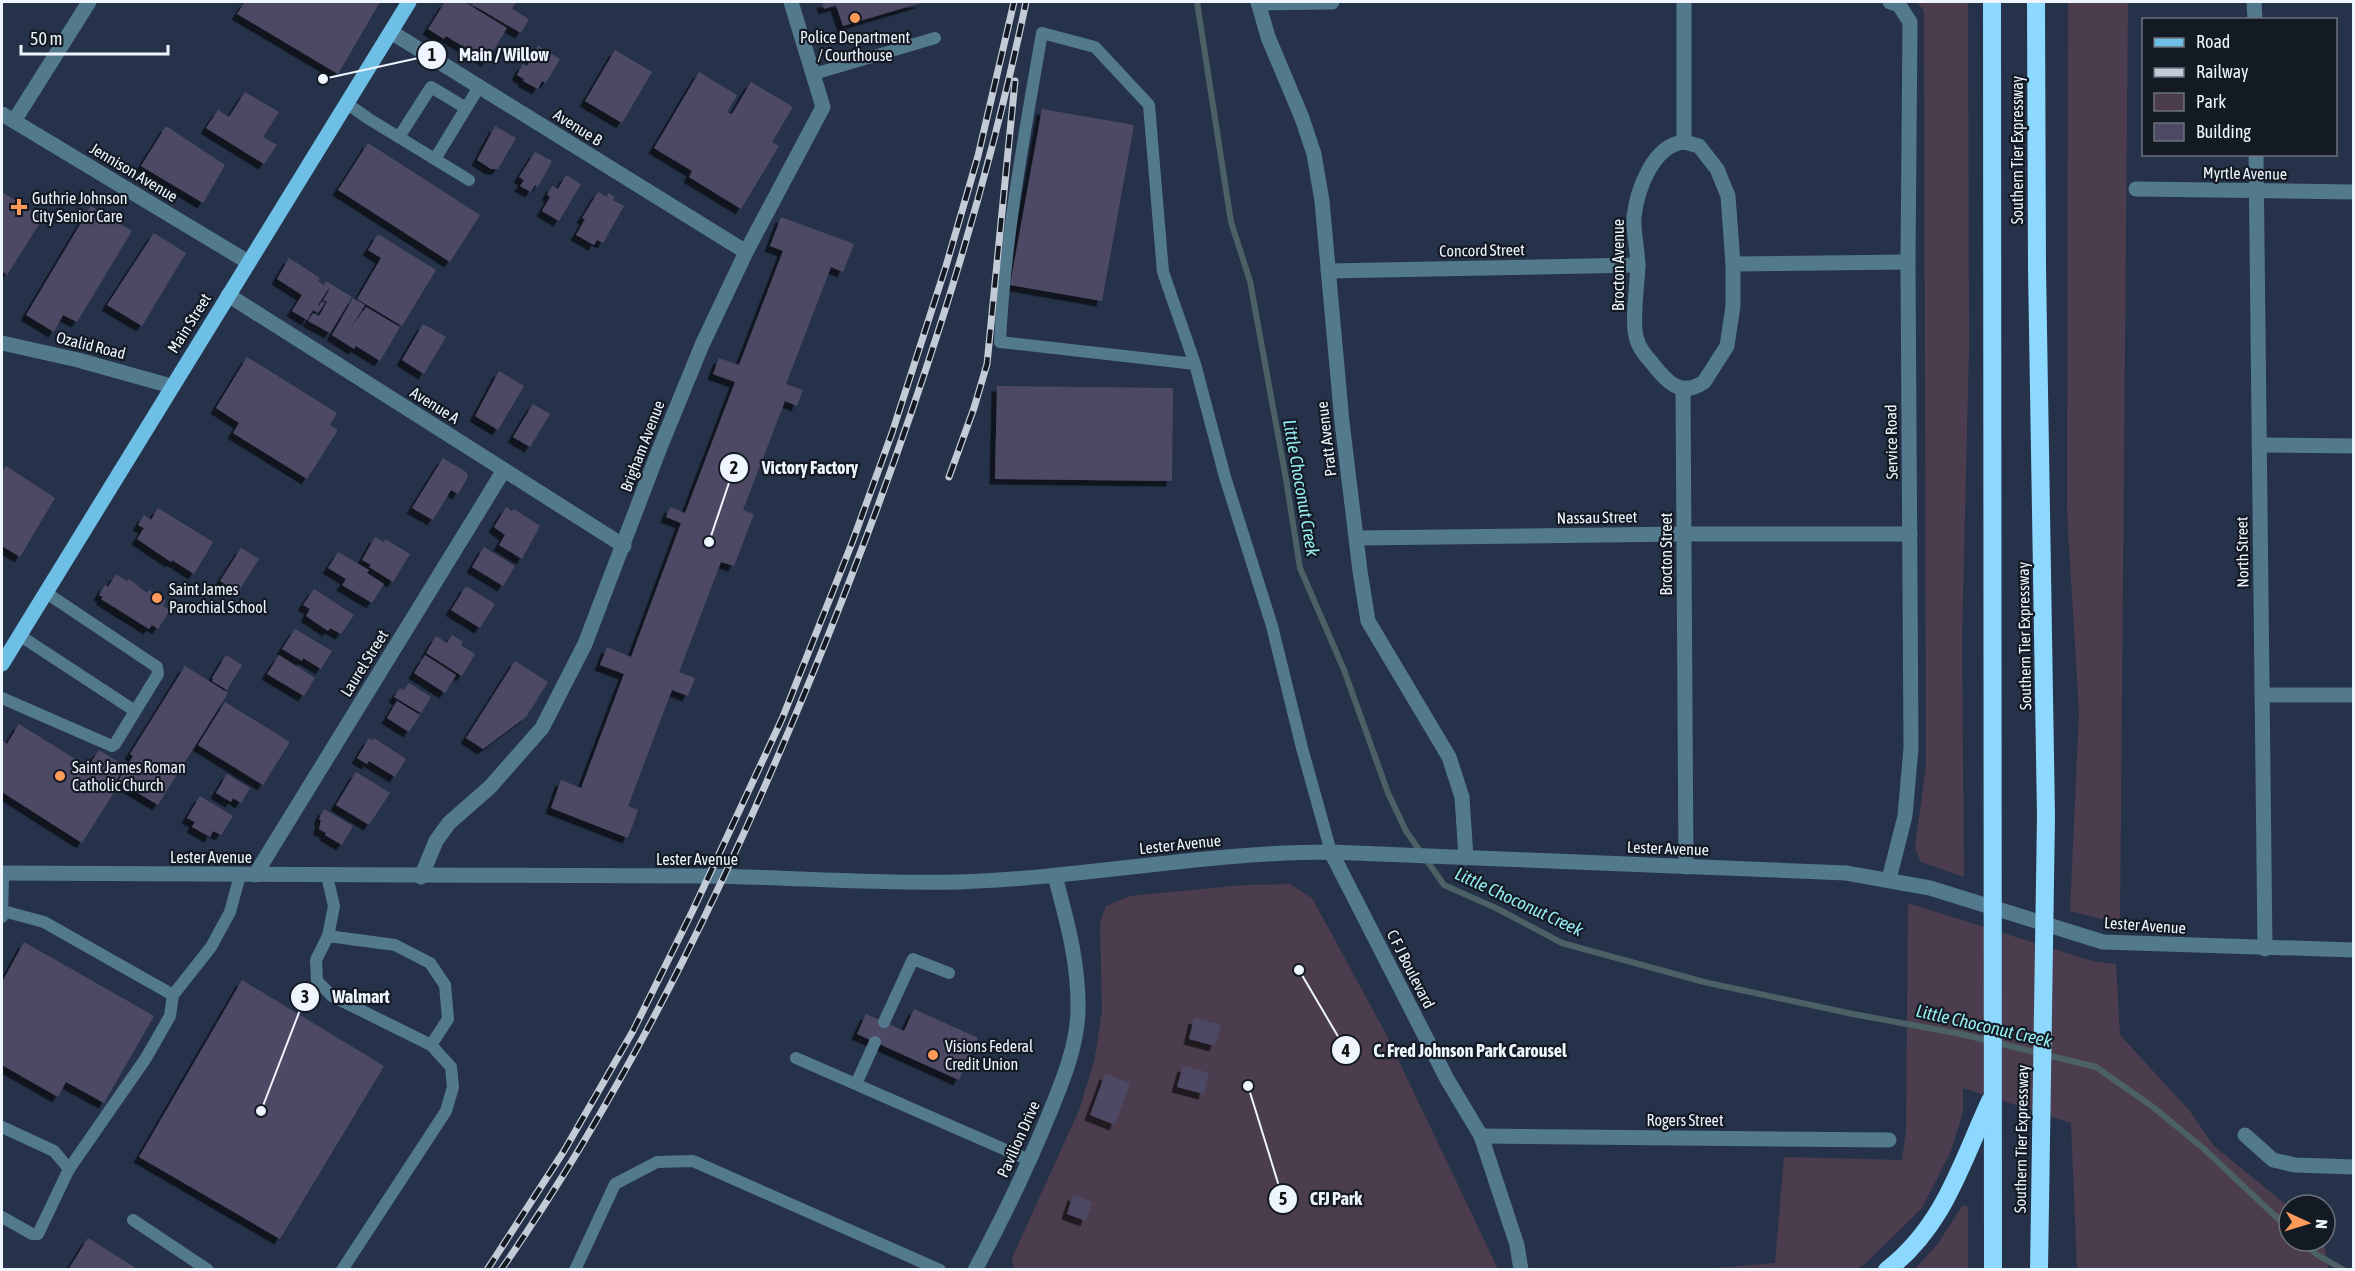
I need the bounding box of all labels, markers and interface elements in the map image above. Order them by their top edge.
marker: Police Department / Courthouse [848,11,862,25]
scale bar [21,18,168,56]
legend [2142,18,2337,156]
text: 50 m [30,28,62,49]
place label: Police Department / Courthouse [800,28,910,64]
text: Road [2196,31,2230,52]
callout: Main / Willow [417,37,561,73]
text: 1 [428,44,436,65]
text: Main / Willow [459,44,549,65]
text: Railway [2196,61,2248,82]
street label: Southern Tier Expressway [2008,75,2027,224]
text: Park [2196,91,2226,112]
street label: Avenue B [550,105,606,149]
text: Building [2196,121,2251,142]
street label: Jennison Avenue [87,139,181,205]
street label: Myrtle Avenue [2203,163,2287,184]
place label: Guthrie Johnson City Senior Care [32,189,128,226]
marker: Guthrie Johnson City Senior Care [10,198,28,216]
street label: Brocton Avenue [1609,219,1627,311]
street label: Concord Street [1439,240,1525,260]
street label: Main Street [164,290,215,356]
street label: Ozalid Road [54,328,128,362]
street label: Avenue A [407,383,463,427]
street label: Brigham Avenue [616,398,669,494]
street label: Pratt Avenue [1312,400,1340,478]
street label: Service Road [1881,404,1901,480]
water label: Little Choconut Creek [1279,418,1324,559]
callout: Victory Factory [719,450,870,486]
text: 2 [730,457,738,478]
text: Victory Factory [761,457,859,478]
street label: Nassau Street [1557,507,1638,527]
street label: Brocton Street [1657,512,1675,595]
street label: North Street [2232,516,2252,588]
street label: Southern Tier Expressway [2014,561,2035,710]
place label: Saint James Parochial School [169,580,268,616]
marker: Saint James Parochial School [150,591,164,605]
street label: Laurel Street [337,626,392,700]
place label: Saint James Roman Catholic Church [72,758,186,794]
marker: Saint James Roman Catholic Church [53,769,67,783]
street label: Lester Avenue [1138,831,1222,857]
street label: Lester Avenue [1627,838,1709,858]
street label: Lester Avenue [170,848,252,866]
street label: Lester Avenue [656,850,738,868]
water label: Little Choconut Creek [1452,863,1588,941]
street label: Lester Avenue [2103,913,2187,937]
street label: C F J Boulevard [1384,927,1438,1011]
callout: Walmart [290,979,401,1015]
text: 3 [301,986,309,1007]
text: Walmart [331,986,390,1007]
water label: Little Choconut Creek [1914,1000,2055,1052]
callout: C. Fred Johnson Park Carousel [1331,1032,1578,1068]
place label: Visions Federal Credit Union [945,1037,1034,1073]
text: 4 [1341,1040,1350,1061]
text: C. Fred Johnson Park Carousel [1373,1040,1567,1061]
marker: Visions Federal Credit Union [926,1048,940,1062]
street label: Southern Tier Expressway [2011,1064,2032,1213]
street label: Pavilion Drive [993,1098,1043,1180]
street label: Rogers Street [1646,1111,1724,1130]
callout: CFJ Park [1268,1181,1375,1217]
text: 5 [1279,1188,1287,1209]
text: CFJ Park [1310,1188,1363,1209]
north arrow [2277,1193,2337,1253]
text: N [2313,1219,2331,1229]

